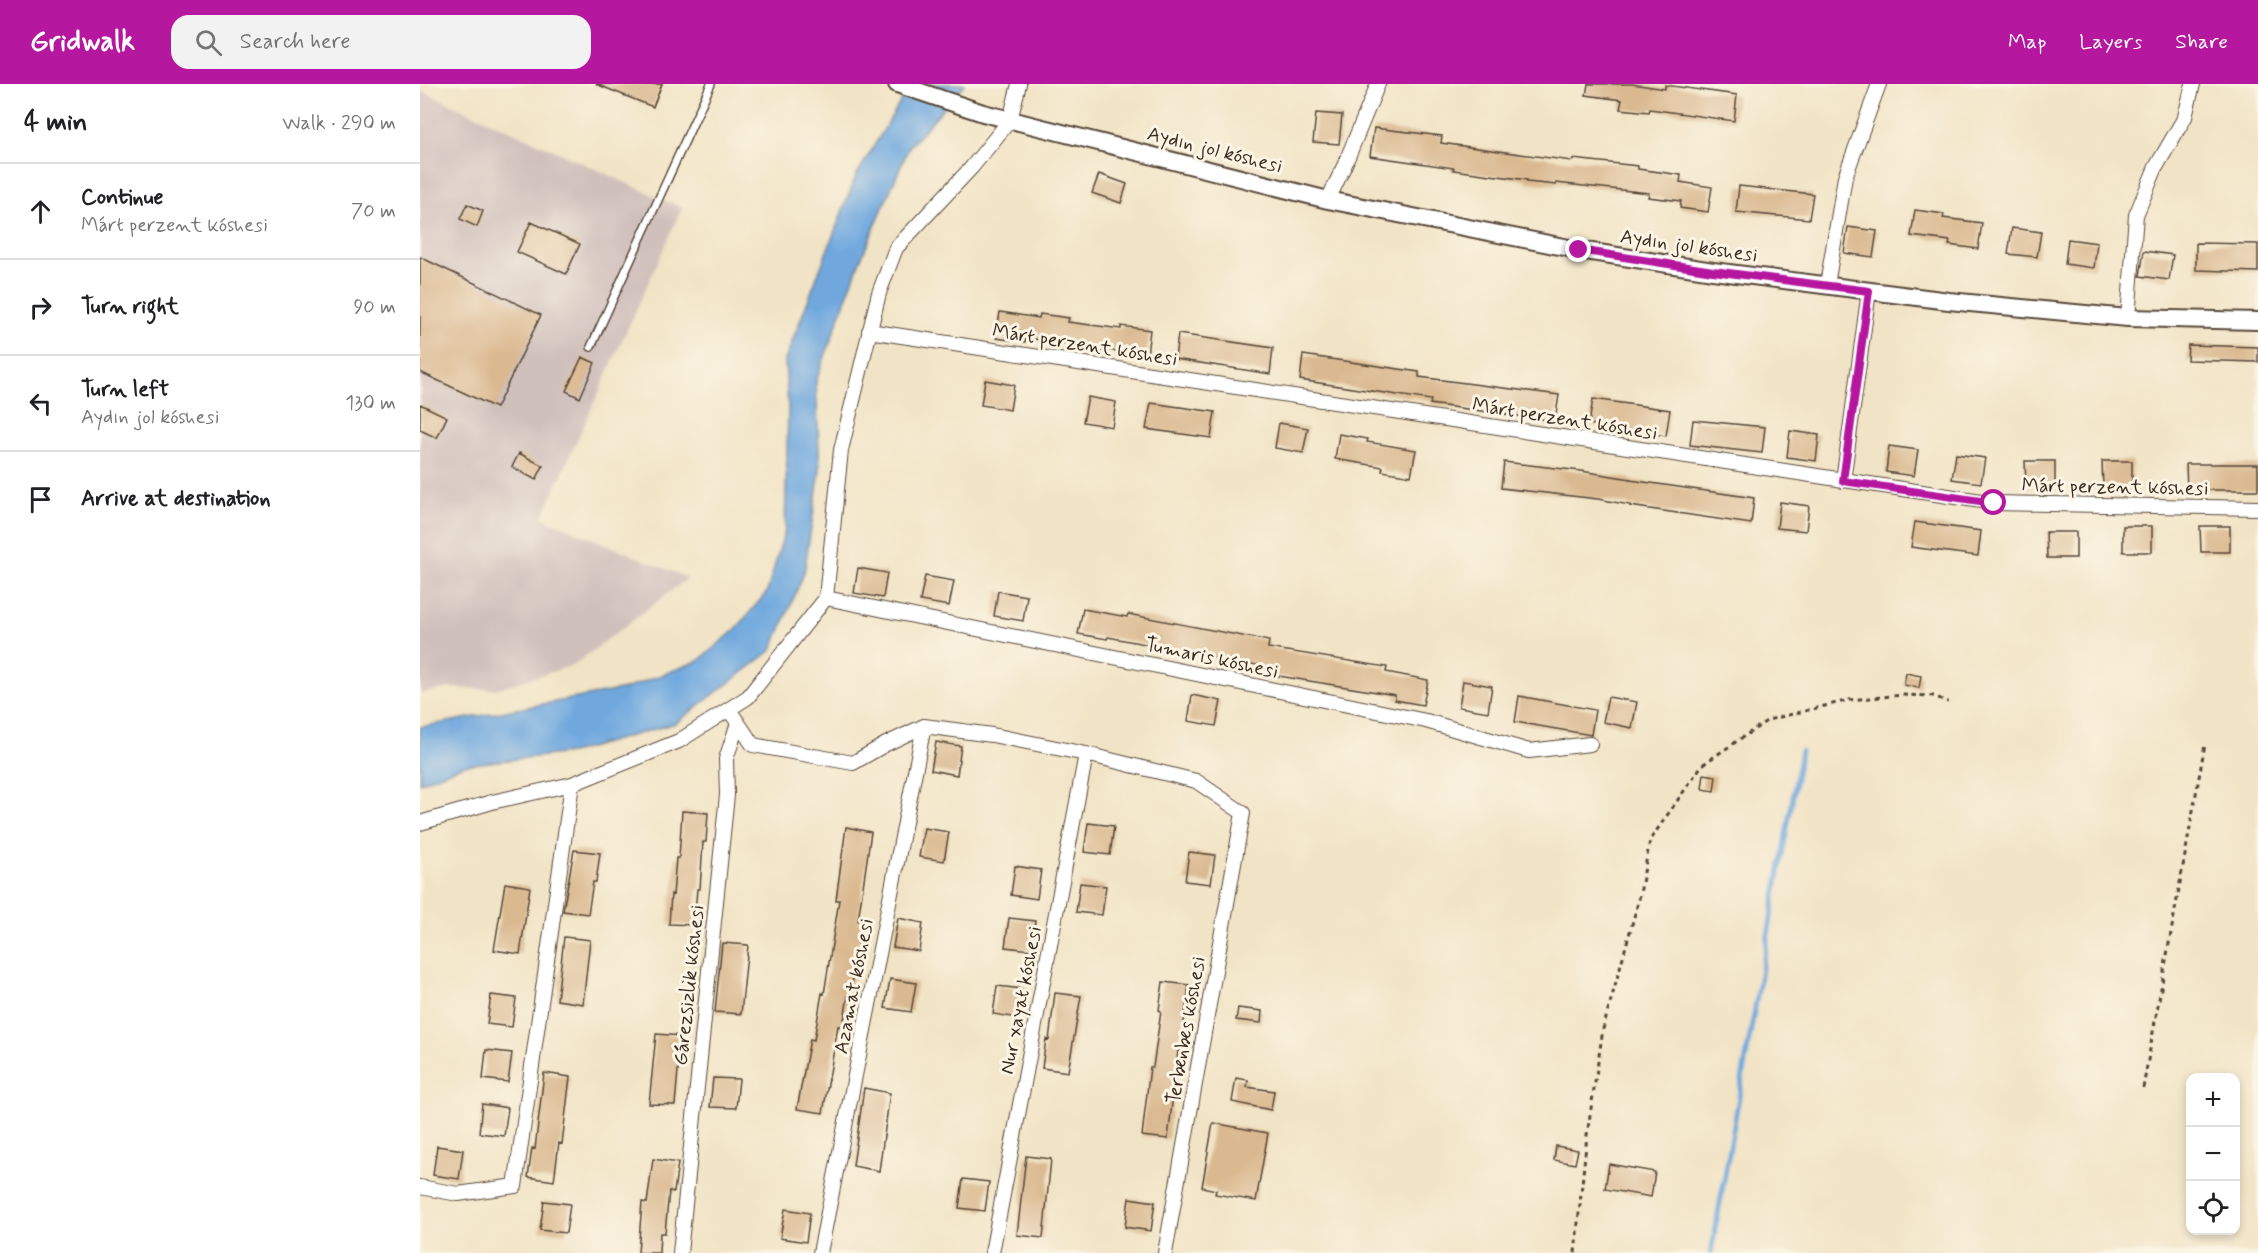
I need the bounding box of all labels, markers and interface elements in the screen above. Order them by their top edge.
search box [171,15,591,69]
text: Gridwalk [30,24,135,61]
icon: search [192,26,225,59]
text: Search here [240,28,351,56]
text: Map [2008,28,2046,56]
text: Layers [2079,28,2142,56]
text: Share [2175,28,2228,56]
text: 4 min [24,106,87,140]
text: Walk · 290 m [282,110,396,137]
street label: Aydın jol kóshesi [1144,121,1285,180]
text: Continue [81,184,163,212]
icon: ahead [24,195,57,228]
text: 70 m [351,198,396,225]
text: Márt perzent kóshesi [81,212,268,239]
street label: Aydın jol kóshesi [1618,223,1759,269]
route end [1565,236,1591,262]
icon: right [24,291,57,324]
text: Turn right [81,293,179,321]
text: 90 m [353,294,396,321]
street label: Márt perzent kóshesi [990,318,1179,373]
text: Turn left [81,376,169,404]
icon: left [24,387,57,420]
text: 130 m [345,390,396,417]
street label: Márt perzent kóshesi [1470,392,1659,447]
text: Aydın jol kóshesi [81,404,219,431]
street label: Márt perzent kóshesi [2021,472,2209,503]
icon: arrive [24,483,57,516]
text: Arrive at destination [81,485,271,513]
route start [1980,489,2006,515]
street label: Tumaris kóshesi [1143,631,1281,686]
street label: Ǵárezsizlik kóshesi [668,904,711,1067]
street label: Azamat kóshesi [828,916,881,1056]
street label: Nur xayat kóshesi [994,924,1049,1076]
street label: Terbenbes kóshesi [1160,954,1213,1106]
map controls [2186,1073,2240,1235]
button: + [2186,1073,2240,1127]
button: − [2186,1127,2240,1181]
button: locate [2186,1181,2240,1235]

